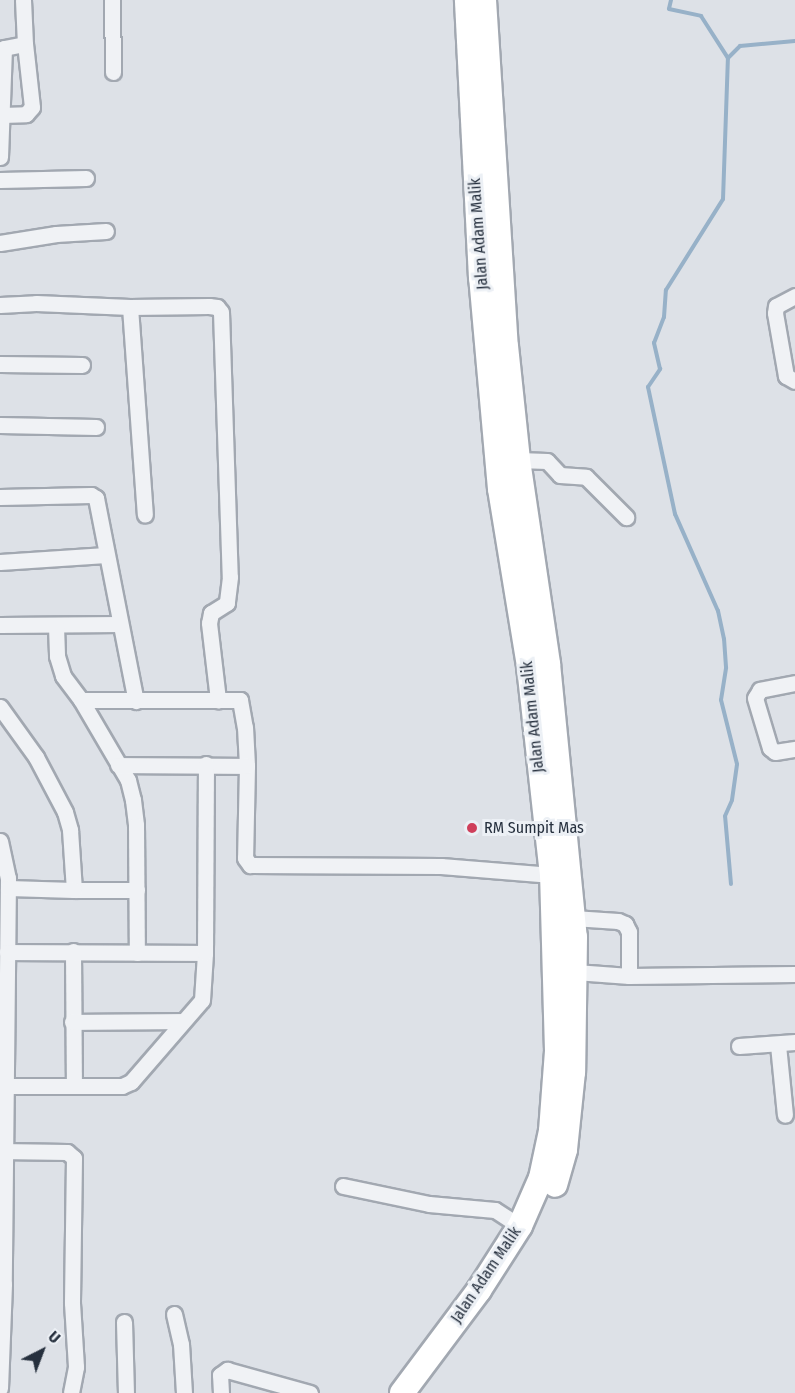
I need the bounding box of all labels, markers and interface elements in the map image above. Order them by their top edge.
street label: Jalan Adam Malik [466,178,492,290]
street label: Jalan Adam Malik [518,660,548,774]
place label: RM Sumpit Mas [484,818,584,838]
marker: RM Sumpit Mas [465,821,479,835]
street label: Jalan Adam Malik [447,1223,525,1327]
north arrow [12,1321,72,1381]
text: U [45,1327,64,1347]

